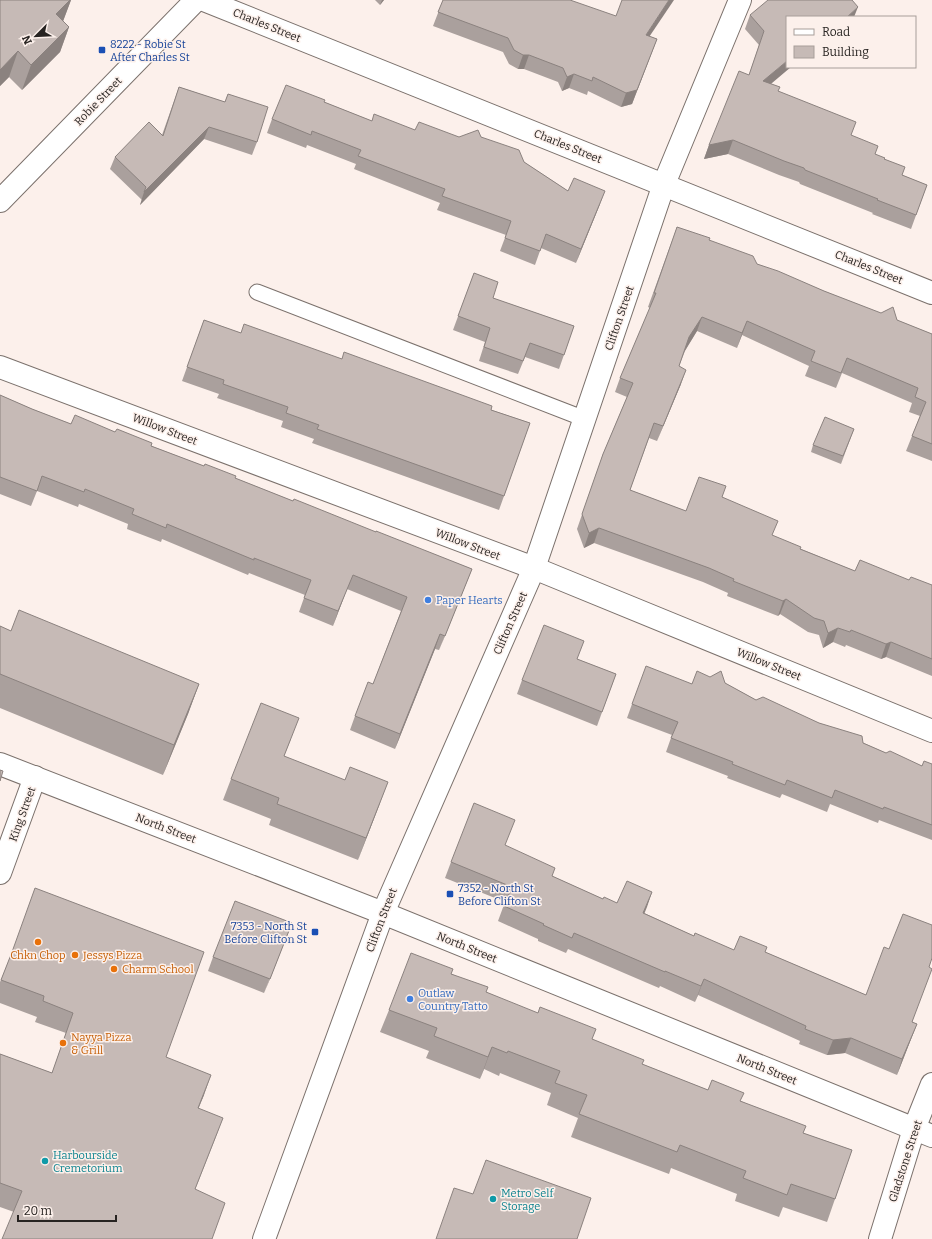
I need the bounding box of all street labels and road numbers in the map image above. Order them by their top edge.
street label: Charles Street [231,6,303,45]
street label: Robie Street [72,74,125,128]
street label: Charles Street [532,127,604,166]
street label: Charles Street [833,248,905,287]
street label: Clifton Street [602,284,637,352]
street label: Willow Street [130,411,199,448]
street label: Willow Street [433,526,502,563]
street label: Clifton Street [491,590,530,657]
street label: Willow Street [735,646,803,683]
street label: King Street [7,785,38,843]
street label: North Street [134,811,198,846]
street label: Clifton Street [363,886,400,954]
street label: North Street [435,930,499,965]
street label: North Street [735,1052,799,1087]
street label: Gladstone Street [886,1119,925,1204]

